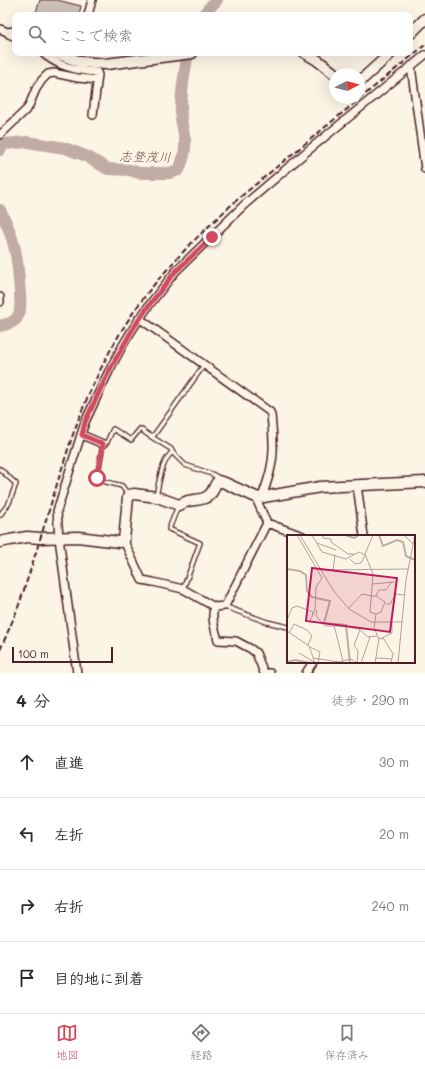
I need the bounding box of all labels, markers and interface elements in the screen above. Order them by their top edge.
search box [12,12,413,56]
icon: search [26,23,48,45]
text: ここで検索 [58,25,133,45]
north arrow [329,68,365,104]
water label: 志登茂川 [119,147,171,165]
route end [203,228,221,246]
route start [88,469,106,487]
inset map [287,535,415,663]
scale bar [12,645,113,664]
text: 100 m [18,646,49,661]
text: 4 分 [16,689,50,711]
text: 徒歩 · 290 m [332,691,409,708]
icon: ahead [16,751,38,773]
text: 直進 [54,752,84,772]
text: 30 m [379,753,409,770]
icon: left [16,823,38,845]
text: 左折 [54,824,84,844]
text: 20 m [379,825,409,842]
icon: right [16,895,38,917]
text: 右折 [54,896,84,916]
text: 240 m [372,897,409,914]
icon: arrive [16,967,38,989]
text: 目的地に到着 [54,968,144,988]
tab: 地図 [56,1022,78,1062]
tab: 経路 [190,1022,212,1062]
tab: 保存済み [325,1022,369,1062]

